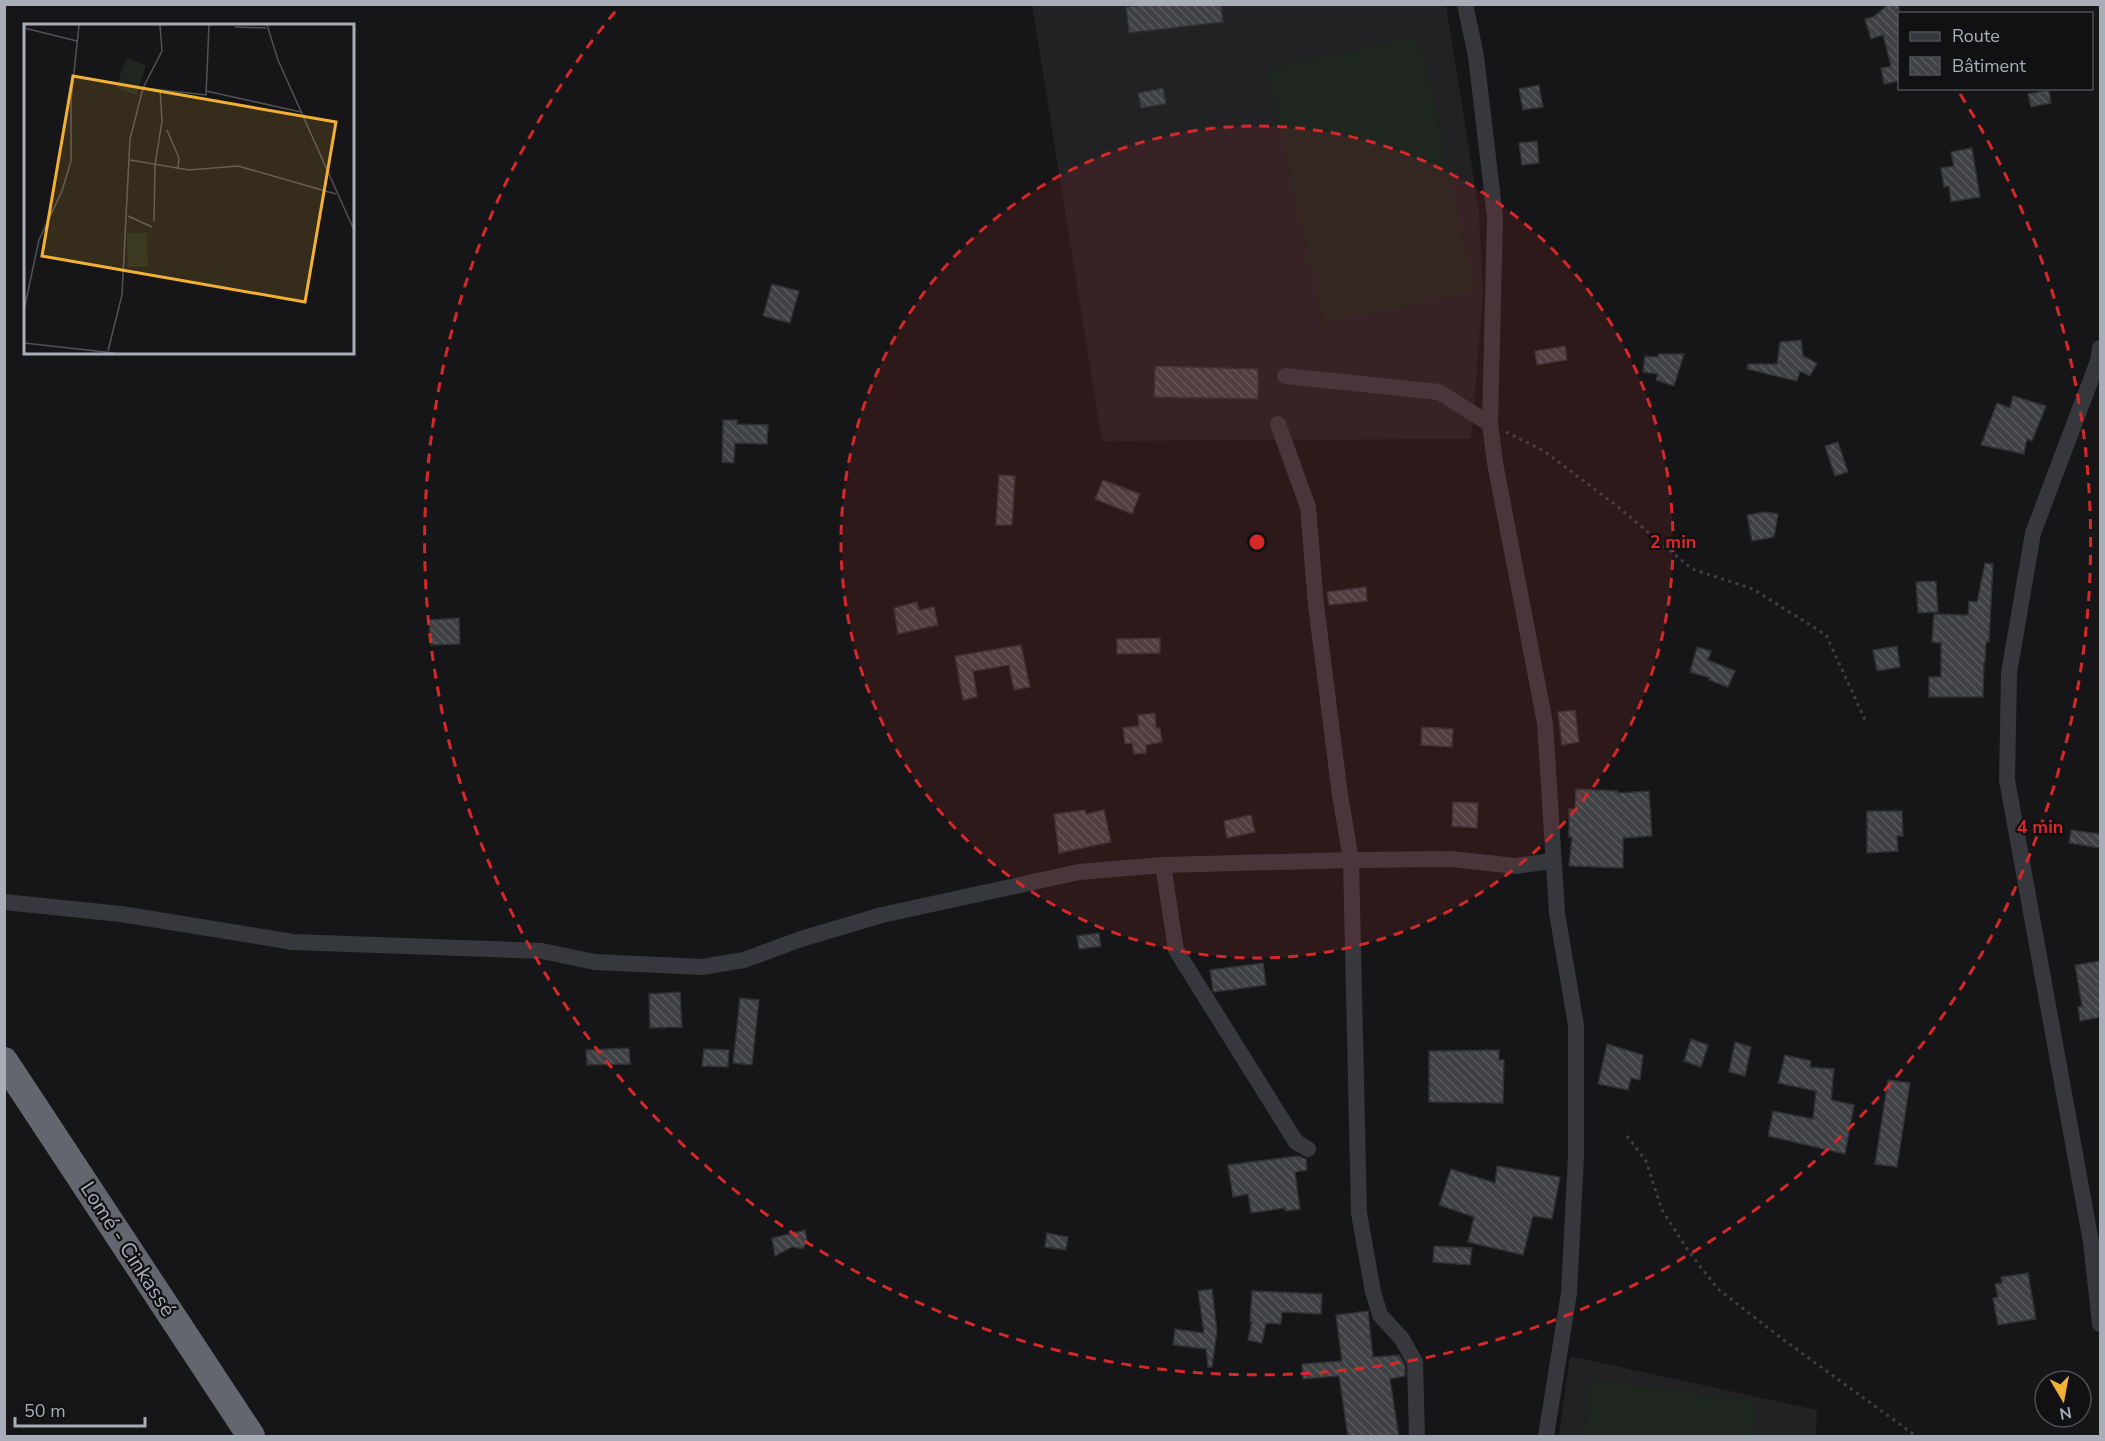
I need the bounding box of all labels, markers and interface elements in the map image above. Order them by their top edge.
legend [1898,12,2093,90]
inset map [24,24,354,354]
text: Route [1952,24,2000,48]
text: Bâtiment [1952,54,2026,78]
text: 2 min [1650,530,1696,554]
centre of rings [1247,532,1267,552]
text: 4 min [2017,815,2063,839]
street label: Lomé - Cinkassé [74,1176,182,1322]
north arrow [2033,1369,2093,1429]
scale bar [15,1390,146,1428]
text: 50 m [24,1399,66,1423]
text: N [2058,1401,2073,1425]

